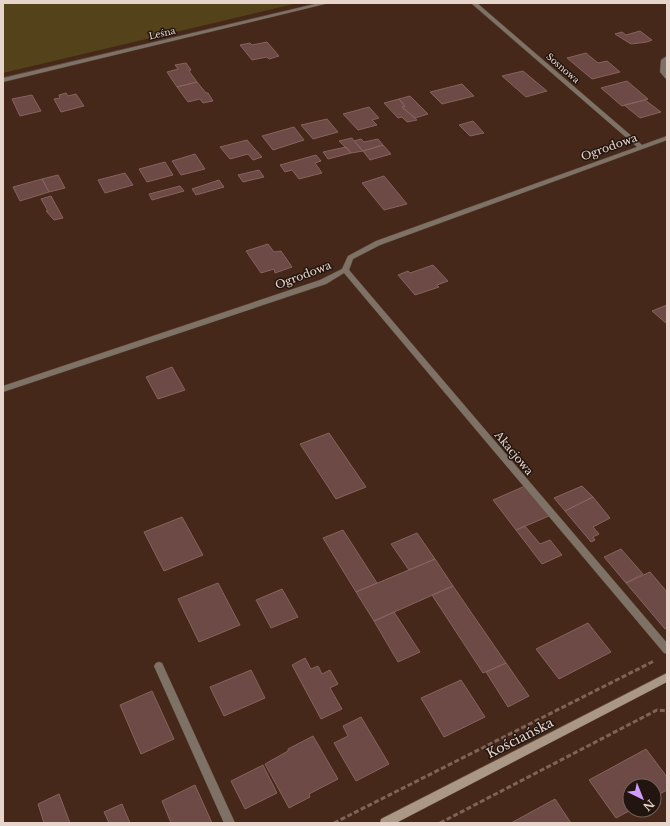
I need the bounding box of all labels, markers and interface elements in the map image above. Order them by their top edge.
street label: Leśna [148,25,176,41]
street label: Sosnowa [544,51,582,85]
street label: Ogrodowa [579,130,640,164]
street label: Ogrodowa [273,258,334,292]
street label: Akacjowa [491,427,537,478]
street label: Kościańska [484,714,557,762]
north arrow [622,778,662,818]
text: N [640,797,657,814]

